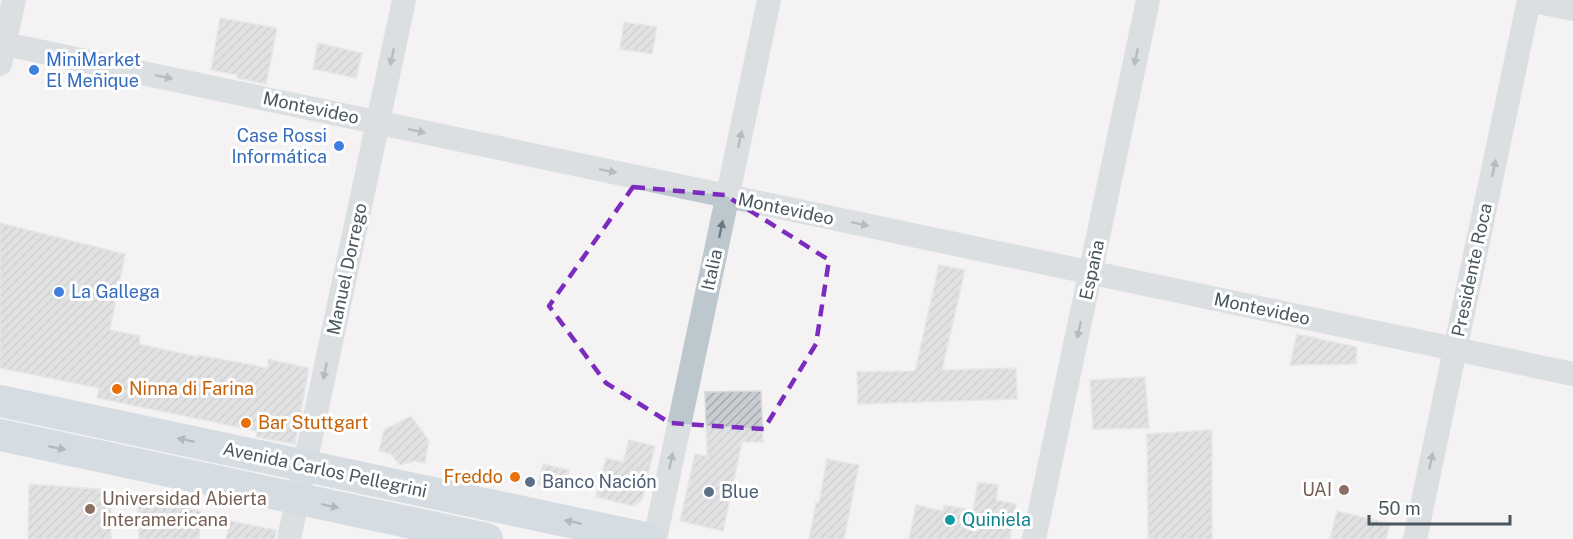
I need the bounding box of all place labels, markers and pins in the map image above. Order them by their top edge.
place label: MiniMarket El Meñique [46,49,141,91]
marker: MiniMarket El Meñique [27,63,41,77]
place label: Case Rossi Informática [231,125,327,167]
marker: Case Rossi Informática [332,139,346,153]
place label: La Gallega [71,281,160,302]
marker: La Gallega [52,285,66,299]
place label: Ninna di Farina [129,378,254,399]
marker: Ninna di Farina [110,382,124,396]
place label: Bar Stuttgart [258,412,369,433]
marker: Bar Stuttgart [239,416,253,430]
place label: Freddo [444,466,503,487]
marker: Freddo [508,470,522,484]
place label: Banco Nación [542,471,657,492]
marker: Banco Nación [523,475,537,489]
place label: UAI [1302,479,1332,500]
place label: Blue [721,481,759,502]
marker: UAI [1337,483,1351,497]
marker: Blue [702,485,716,499]
place label: Universidad Abierta Interamericana [102,488,267,530]
marker: Universidad Abierta Interamericana [83,502,97,516]
place label: Quiniela [962,509,1031,530]
marker: Quiniela [943,513,957,527]

